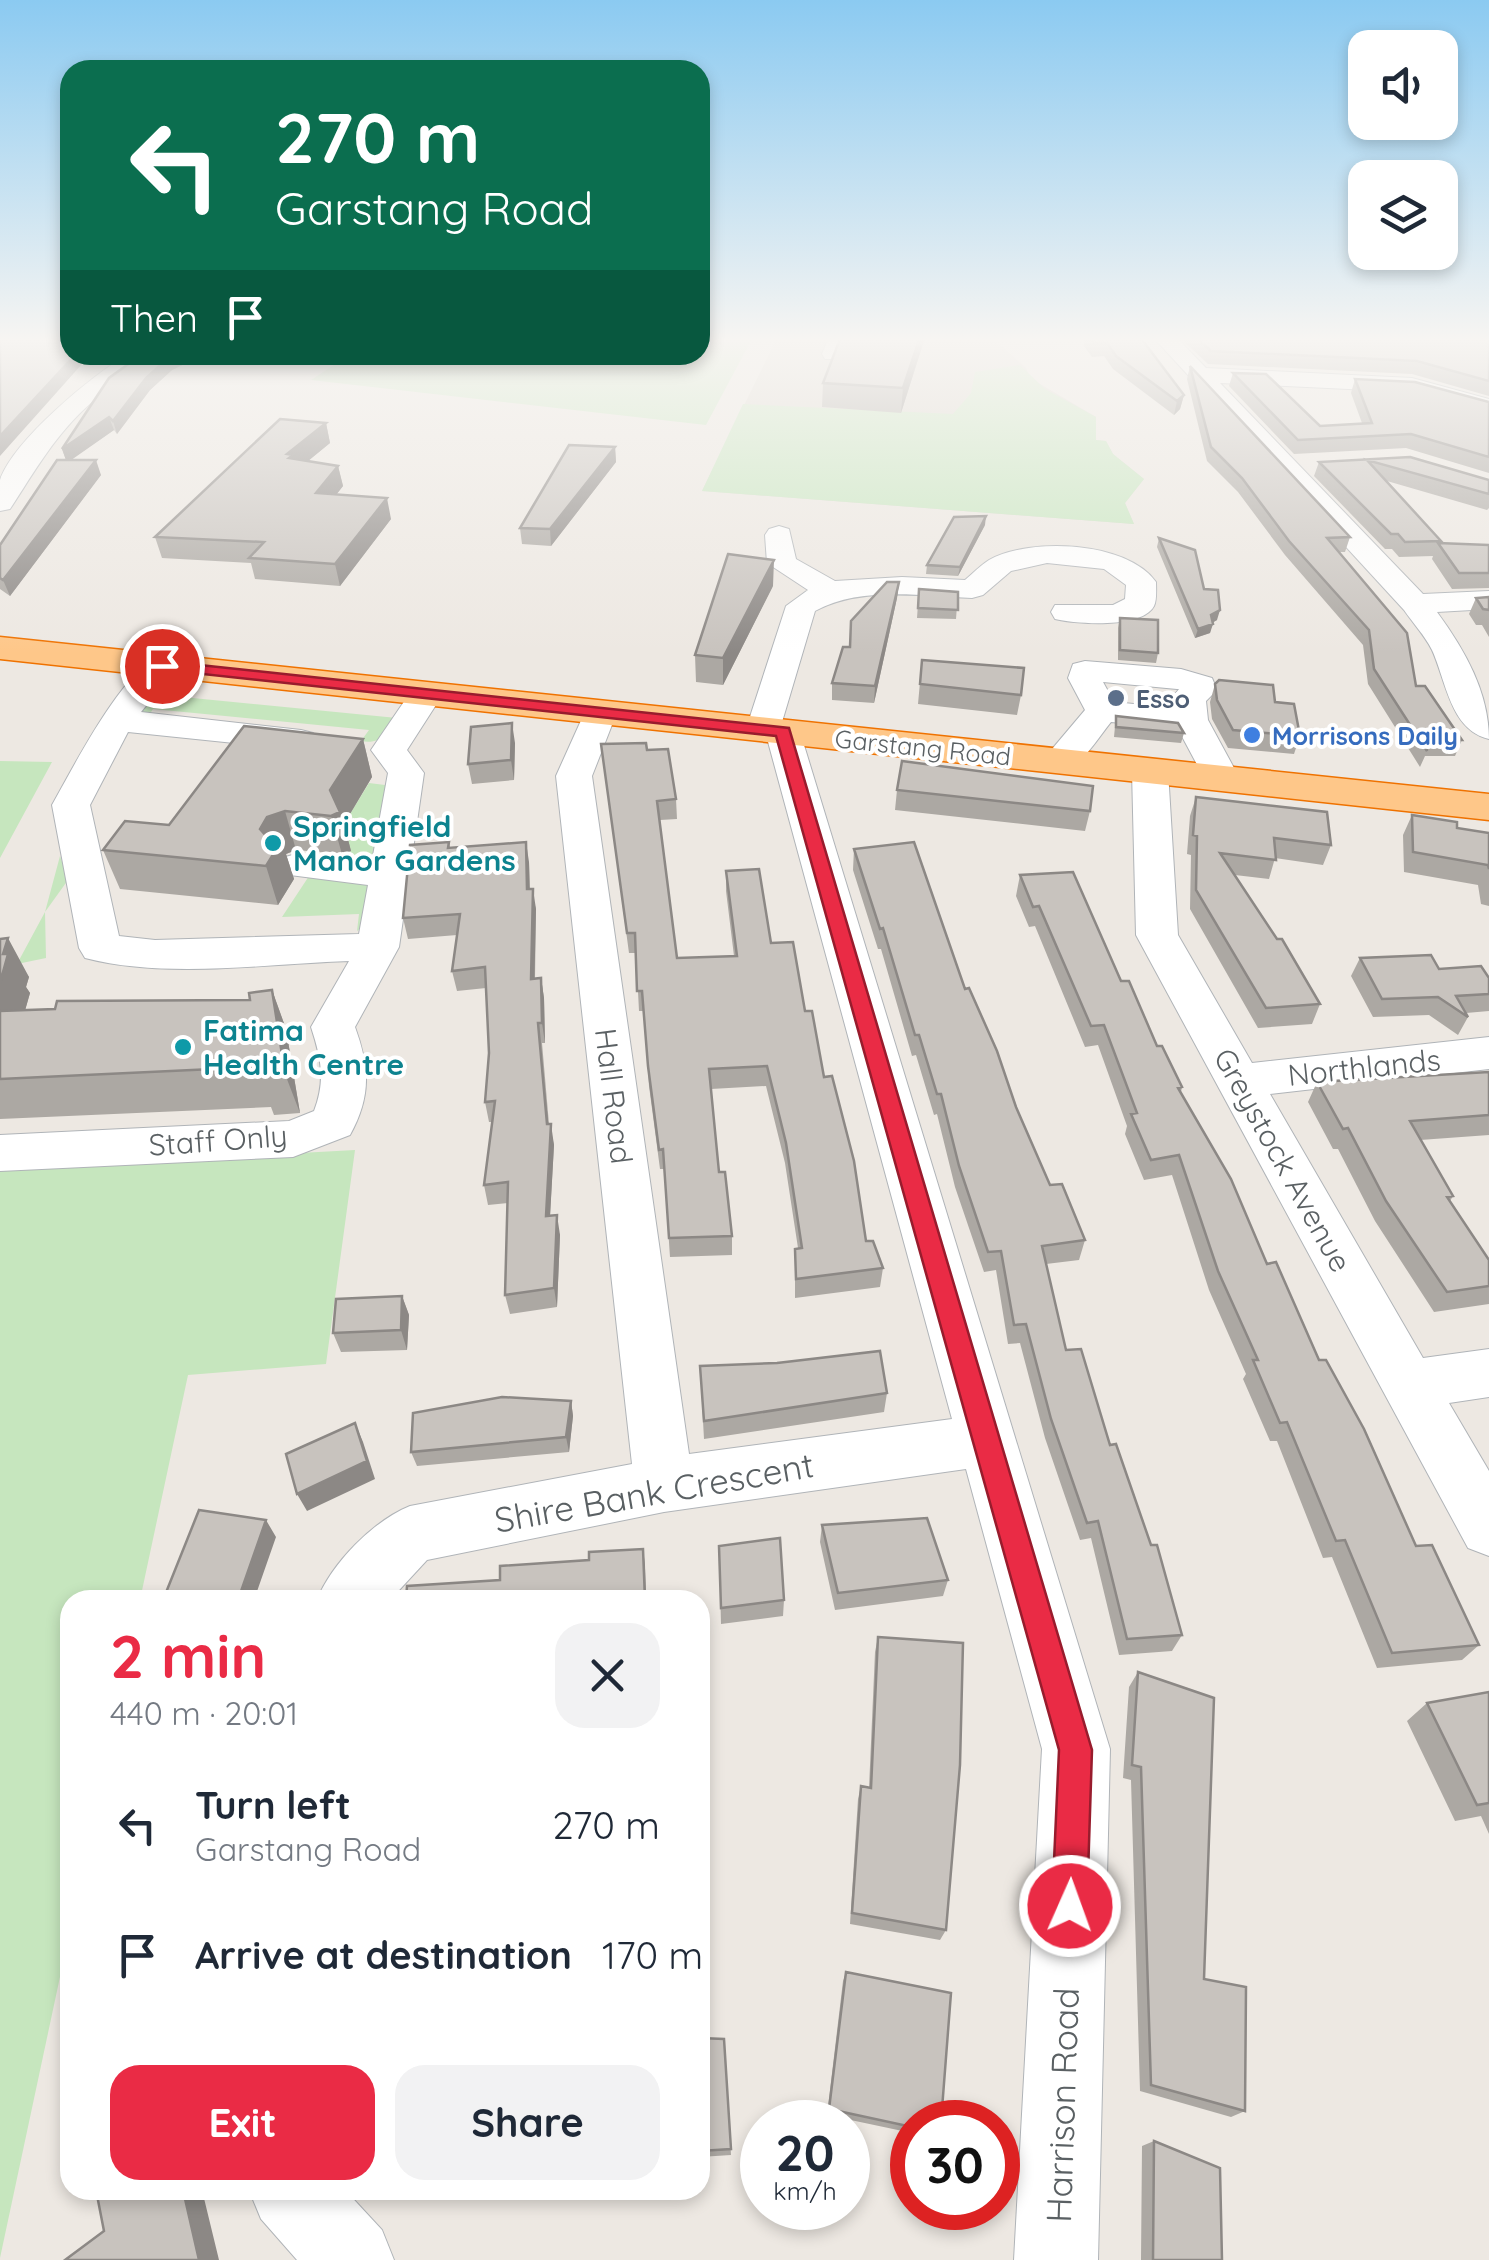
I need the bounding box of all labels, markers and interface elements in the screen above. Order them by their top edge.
map controls [1348,30,1458,270]
button: sound [1348,30,1458,140]
text: 270 m [275,93,480,181]
icon: left [110,100,240,230]
button: layers [1348,160,1458,270]
text: Garstang Road [275,180,593,236]
icon: arrive [218,290,273,345]
text: Then [110,294,198,342]
pin [120,624,205,709]
icon: arrive [135,639,190,694]
place label: Esso [1136,683,1190,714]
marker: Esso [1105,687,1127,709]
place label: Morrisons Daily [1272,720,1458,751]
street label: Garstang Road [833,722,1013,772]
marker: Morrisons Daily [1241,724,1263,746]
place label: Springfield Manor Gardens [293,807,516,879]
marker: Springfield Manor Gardens [262,832,284,854]
place label: Fatima Health Centre [203,1011,404,1083]
street label: Hall Road [587,1026,641,1166]
marker: Fatima Health Centre [172,1036,194,1058]
street label: Northlands [1286,1040,1442,1094]
street label: Greystock Avenue [1206,1042,1360,1278]
street label: Staff Only [147,1116,289,1164]
street label: Shire Bank Crescent [491,1442,817,1542]
text: 2 min [110,1618,266,1693]
button: close [555,1623,660,1728]
text: 440 m · 20:01 [110,1693,298,1733]
text: Turn left [195,1781,351,1829]
icon: left [110,1798,165,1853]
text: 270 m [553,1801,660,1849]
text: Garstang Road [195,1829,421,1869]
position arrow [1018,1854,1122,1958]
icon: arrive [110,1928,165,1983]
text: Arrive at destination [195,1931,572,1979]
text: 170 m [602,1931,703,1979]
street label: Harrison Road [1036,1987,1088,2223]
button: Exit [110,2065,375,2180]
button: Share [395,2065,660,2180]
speed limit sign: 30 [890,2100,1020,2230]
text: 20 [775,2121,835,2184]
text: km/h [773,2175,837,2206]

